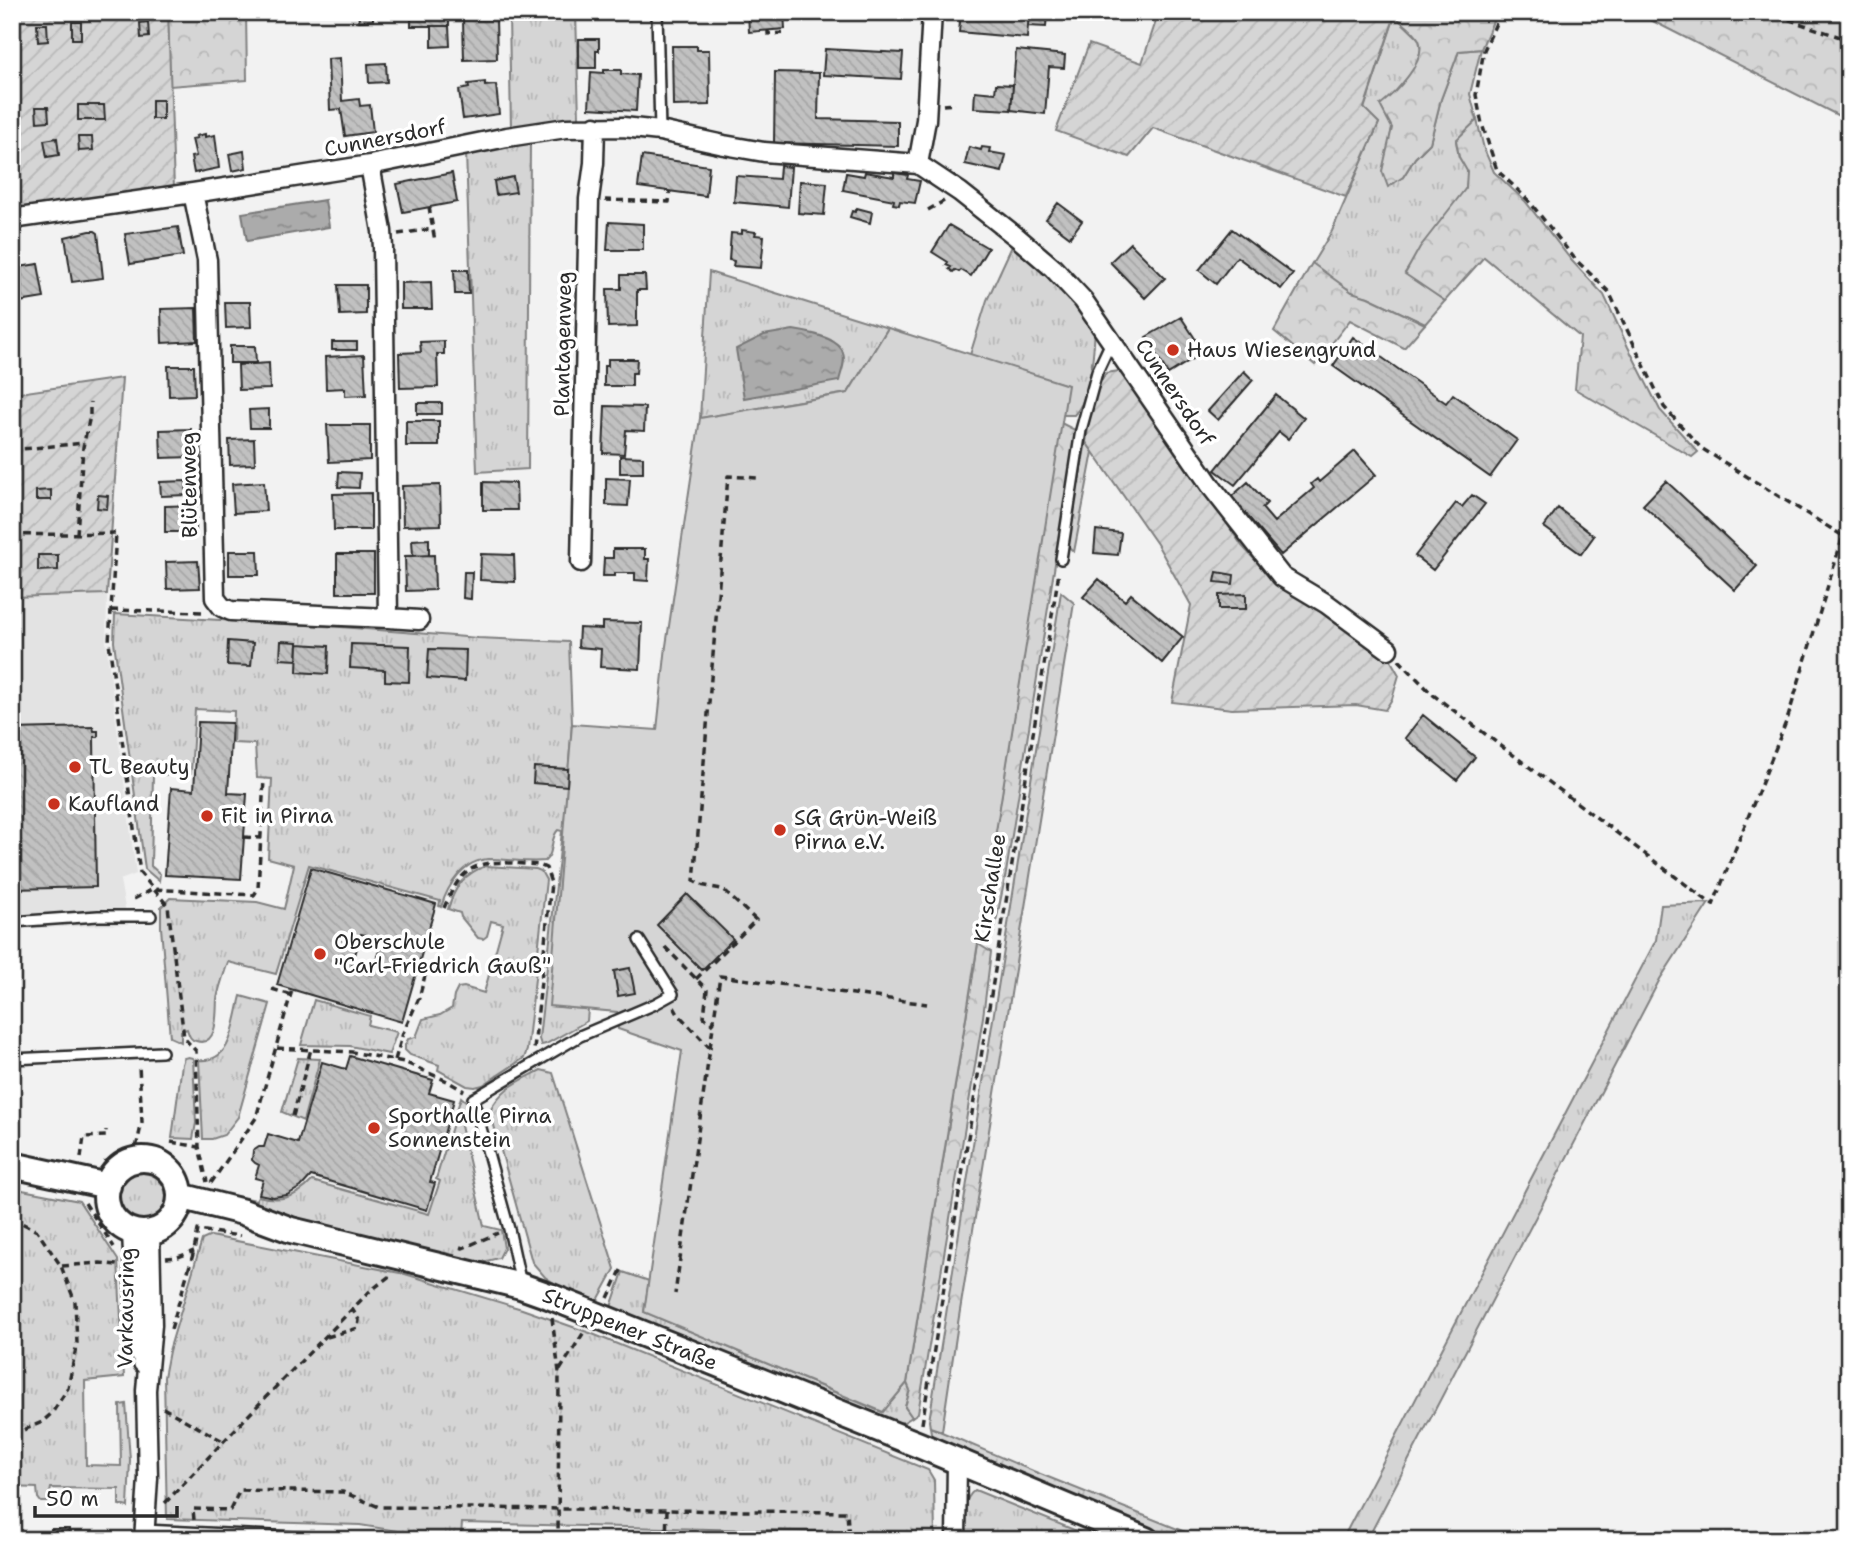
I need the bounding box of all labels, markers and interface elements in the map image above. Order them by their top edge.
street label: Cunnersdorf [322,112,448,163]
street label: Plantagenweg [548,271,578,417]
street label: Cunnersdorf [1129,333,1221,451]
place label: Haus Wiesengrund [1187,336,1376,364]
marker: Haus Wiesengrund [1165,342,1181,358]
street label: Blütenweg [174,432,204,538]
place label: TL Beauty [89,753,190,781]
marker: TL Beauty [67,759,83,775]
place label: Kaufland [68,790,159,818]
marker: Kaufland [46,796,62,812]
place label: Fit in Pirna [221,802,333,830]
place label: SG Grün-Weiß Pirna e.V. [794,804,937,856]
marker: Fit in Pirna [199,808,215,824]
marker: SG Grün-Weiß Pirna e.V. [772,822,788,838]
street label: Kirschallee [968,831,1012,945]
place label: Oberschule "Carl-Friedrich Gauß" [334,928,551,980]
marker: Oberschule "Carl-Friedrich Gauß" [312,946,328,962]
place label: Sporthalle Pirna Sonnenstein [388,1102,552,1154]
marker: Sporthalle Pirna Sonnenstein [366,1120,382,1136]
street label: Varkausring [111,1247,141,1369]
street label: Struppener Straße [538,1281,722,1377]
scale bar [35,1475,177,1519]
text: 50 m [46,1485,99,1513]

